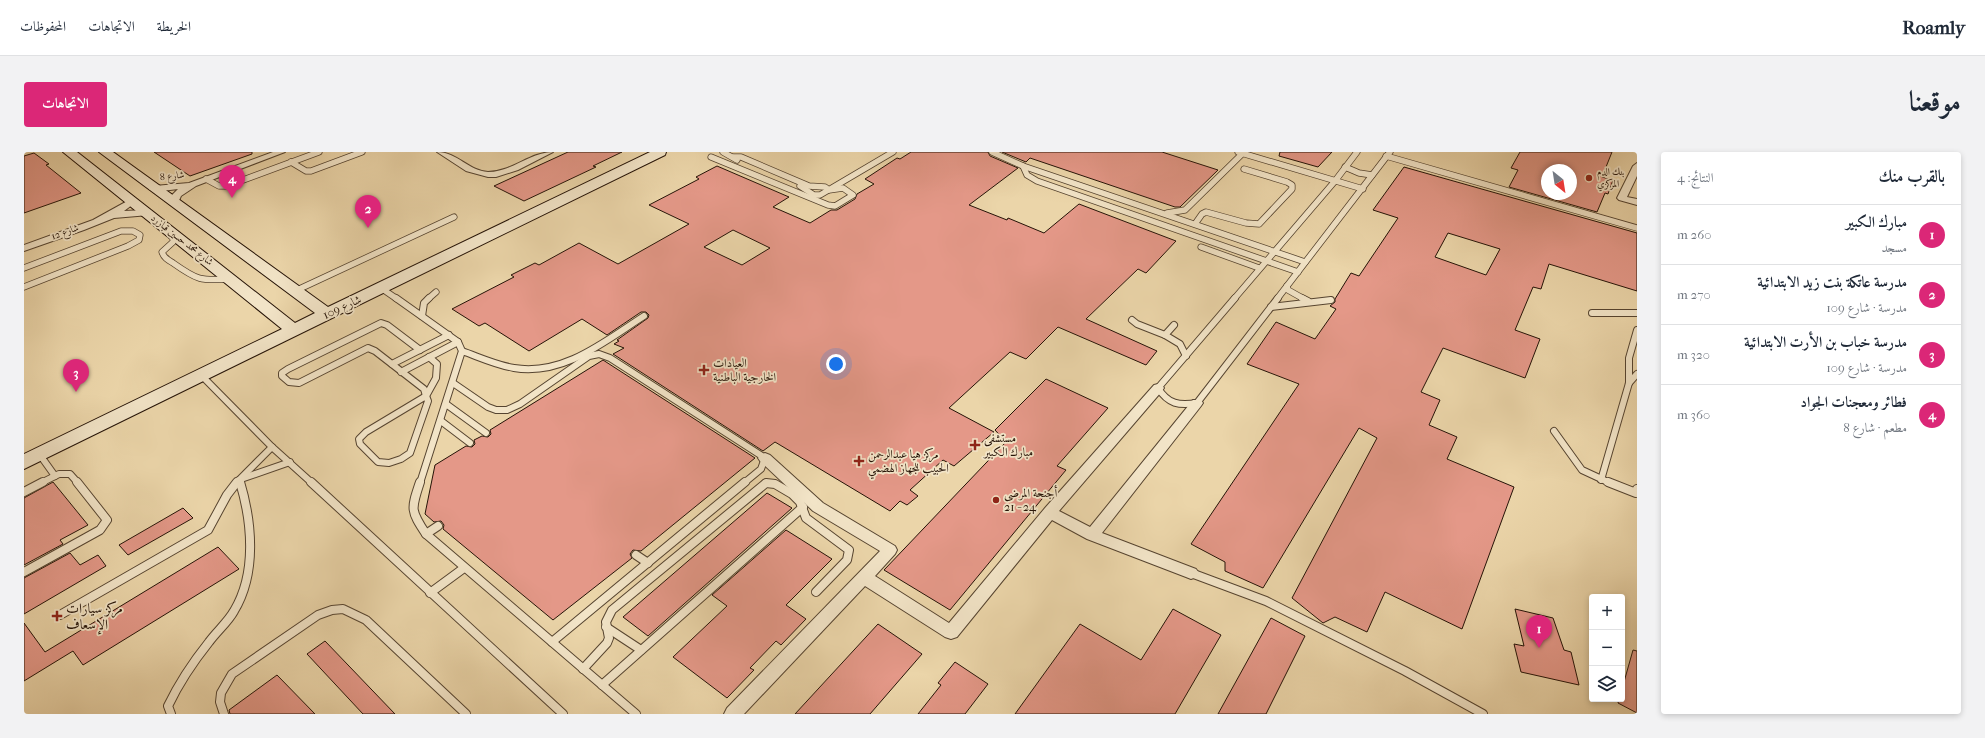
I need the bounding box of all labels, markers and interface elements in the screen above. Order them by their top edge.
text: Roamly [1902,17,1965,39]
text: المحفوظات [20,18,66,35]
text: الاتجاهات [88,18,135,35]
text: الخريطة [157,18,191,35]
button: الاتجاهات [24,82,107,127]
text: موقعنا [1909,85,1961,118]
north arrow [1541,164,1577,200]
pin: 4 [219,165,245,198]
place label: بنك الدم المركزي [1597,166,1625,192]
text: بالقرب منك [1879,166,1945,186]
street label: شارع 8 [159,169,186,186]
text: النتائج: 4 [1677,170,1713,185]
marker: بنك الدم المركزي [1584,173,1594,183]
pin: 2 [355,195,381,228]
street label: شارع محمد حسين قبازرد [147,212,216,271]
text: مبارك الكبير [1846,213,1907,231]
street label: شارع 12 [50,221,82,245]
text: 260 m [1677,227,1712,242]
text: 1 [1930,227,1934,242]
text: مسجد [1881,240,1907,255]
text: مدرسة عاتكة بنت زيد الابتدائية [1757,273,1907,291]
text: 270 m [1677,287,1711,302]
text: 2 [1929,287,1935,302]
street label: شارع 109 [321,292,365,326]
text: مدرسة · شارع 109 [1826,300,1907,315]
text: مدرسة خباب بن الأرت الابتدائية [1744,333,1907,351]
text: 320 m [1677,347,1710,362]
text: 3 [1929,347,1935,362]
your location [826,354,846,374]
place label: العيادات الخارجية الباطنية [713,356,777,384]
pin: 3 [63,359,89,392]
text: مدرسة · شارع 109 [1826,360,1907,375]
marker: العيادات الخارجية الباطنية [698,364,710,376]
text: فطائر ومعجنات الجواد [1800,393,1907,411]
text: 360 m [1677,407,1710,422]
text: 4 [1928,407,1936,422]
text: مطعم · شارع 8 [1843,420,1907,435]
place label: مستشفى مبارك الكبير [982,431,1033,459]
marker: مستشفى مبارك الكبير [969,439,981,451]
place label: مركز هيا عبدالرحمن الحبيب للجهاز الهضمي [868,447,949,480]
marker: مركز هيا عبدالرحمن الحبيب للجهاز الهضمي [853,455,865,467]
place label: أجنحة المرضى 21 - 24 [1004,485,1057,514]
marker: أجنحة المرضى 21 - 24 [991,495,1001,505]
map controls [1589,594,1625,702]
button: + [1589,594,1625,630]
place label: مركز سيارات الإسعاف [66,600,123,635]
marker: مركز سيارات الإسعاف [51,610,63,622]
pin: 1 [1526,615,1552,648]
button: − [1589,630,1625,666]
button: layers [1589,666,1625,702]

